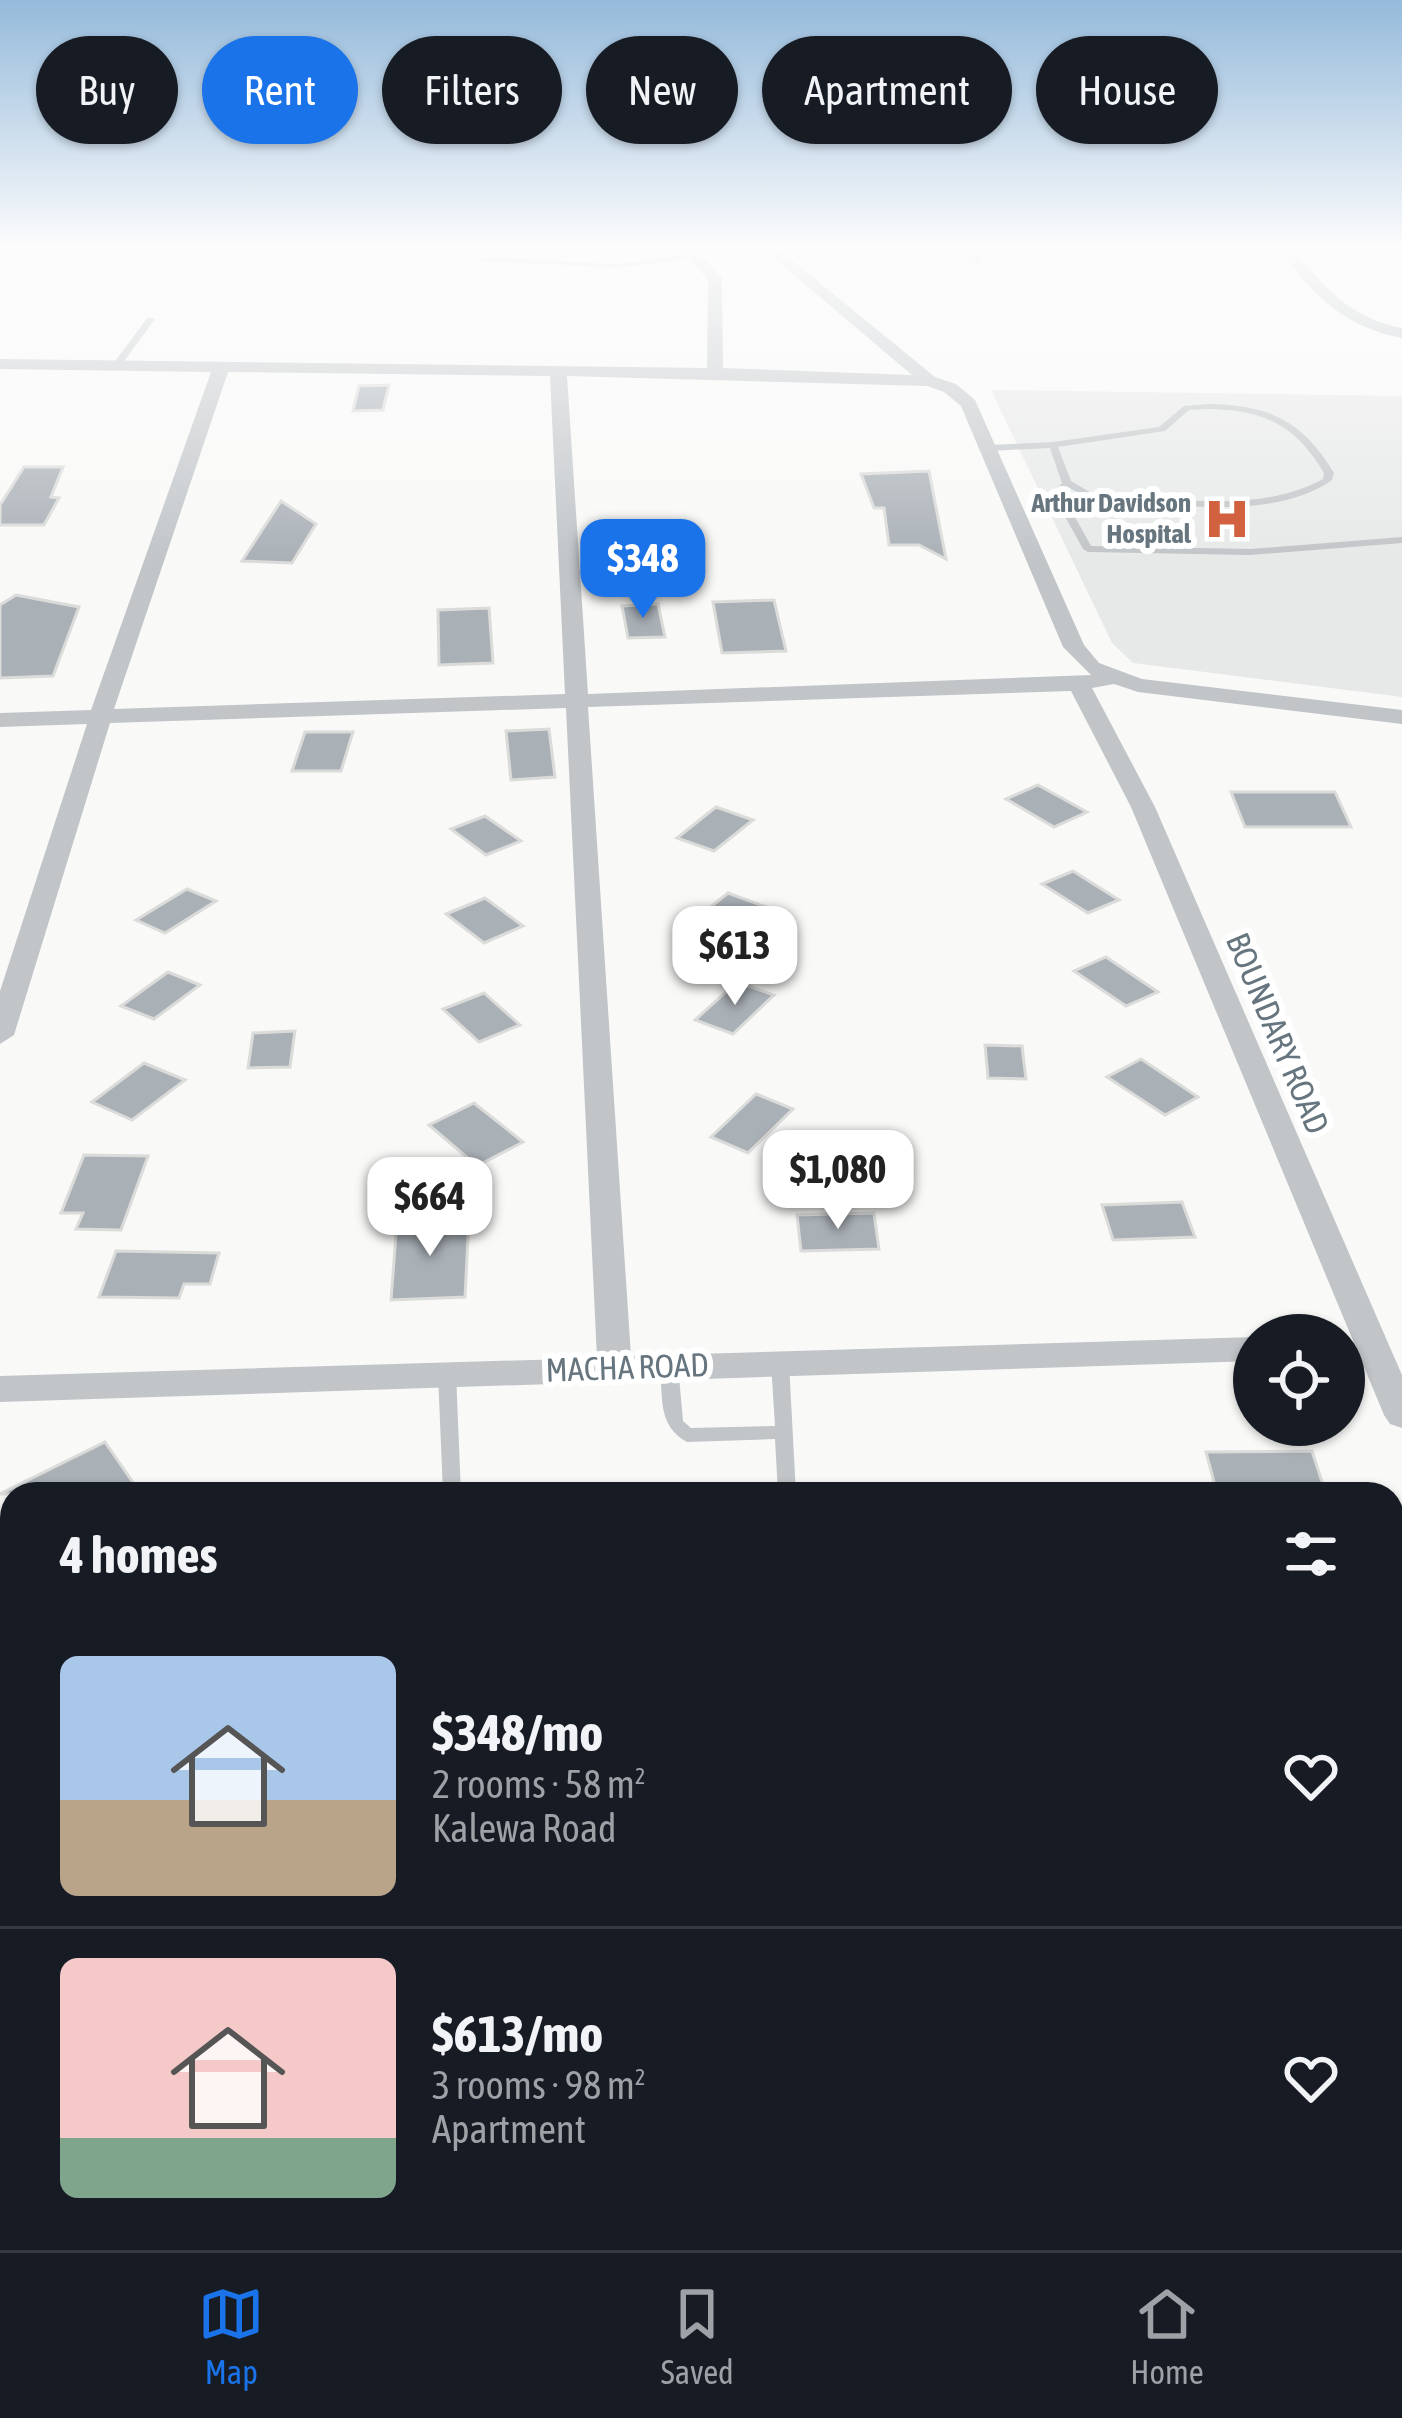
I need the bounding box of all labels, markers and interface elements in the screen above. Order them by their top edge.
chip: Buy [36,36,178,144]
chip: Rent [202,36,358,144]
chip: Filters [382,36,562,144]
chip: New [586,36,738,144]
chip: Apartment [762,36,1012,144]
chip: House [1036,36,1218,144]
place label: Arthur Davidson Hospital [1030,487,1192,549]
hospital icon: Arthur Davidson Hospital [1202,494,1252,544]
pin: $348 [572,519,714,621]
text: $348 [607,536,679,580]
pin: $613 [664,906,806,1008]
text: $613 [699,923,771,967]
street label: BOUNDARY ROAD [1219,927,1337,1139]
pin: $1,080 [740,1130,936,1232]
text: $1,080 [790,1147,886,1191]
pin: $664 [359,1157,501,1259]
text: $664 [394,1174,466,1218]
map controls [1233,1314,1365,1446]
button: locate [1233,1314,1365,1446]
street label: MACHA ROAD [545,1345,709,1389]
icon: filters [1278,1521,1344,1587]
text: 4 homes [60,1525,218,1584]
text: $348/mo [432,1703,603,1762]
icon: home [156,1704,300,1848]
icon: heart [1278,1743,1344,1809]
text: 2 rooms · 58 m² [432,1762,646,1806]
text: Kalewa Road [432,1806,617,1850]
text: $613/mo [432,2004,603,2063]
icon: home [156,2006,300,2150]
icon: heart [1278,2045,1344,2111]
text: 3 rooms · 98 m² [432,2063,646,2107]
text: Apartment [432,2107,586,2151]
tab: Map [198,2281,264,2391]
tab: Saved [661,2281,734,2391]
tab: Home [1130,2281,1204,2391]

